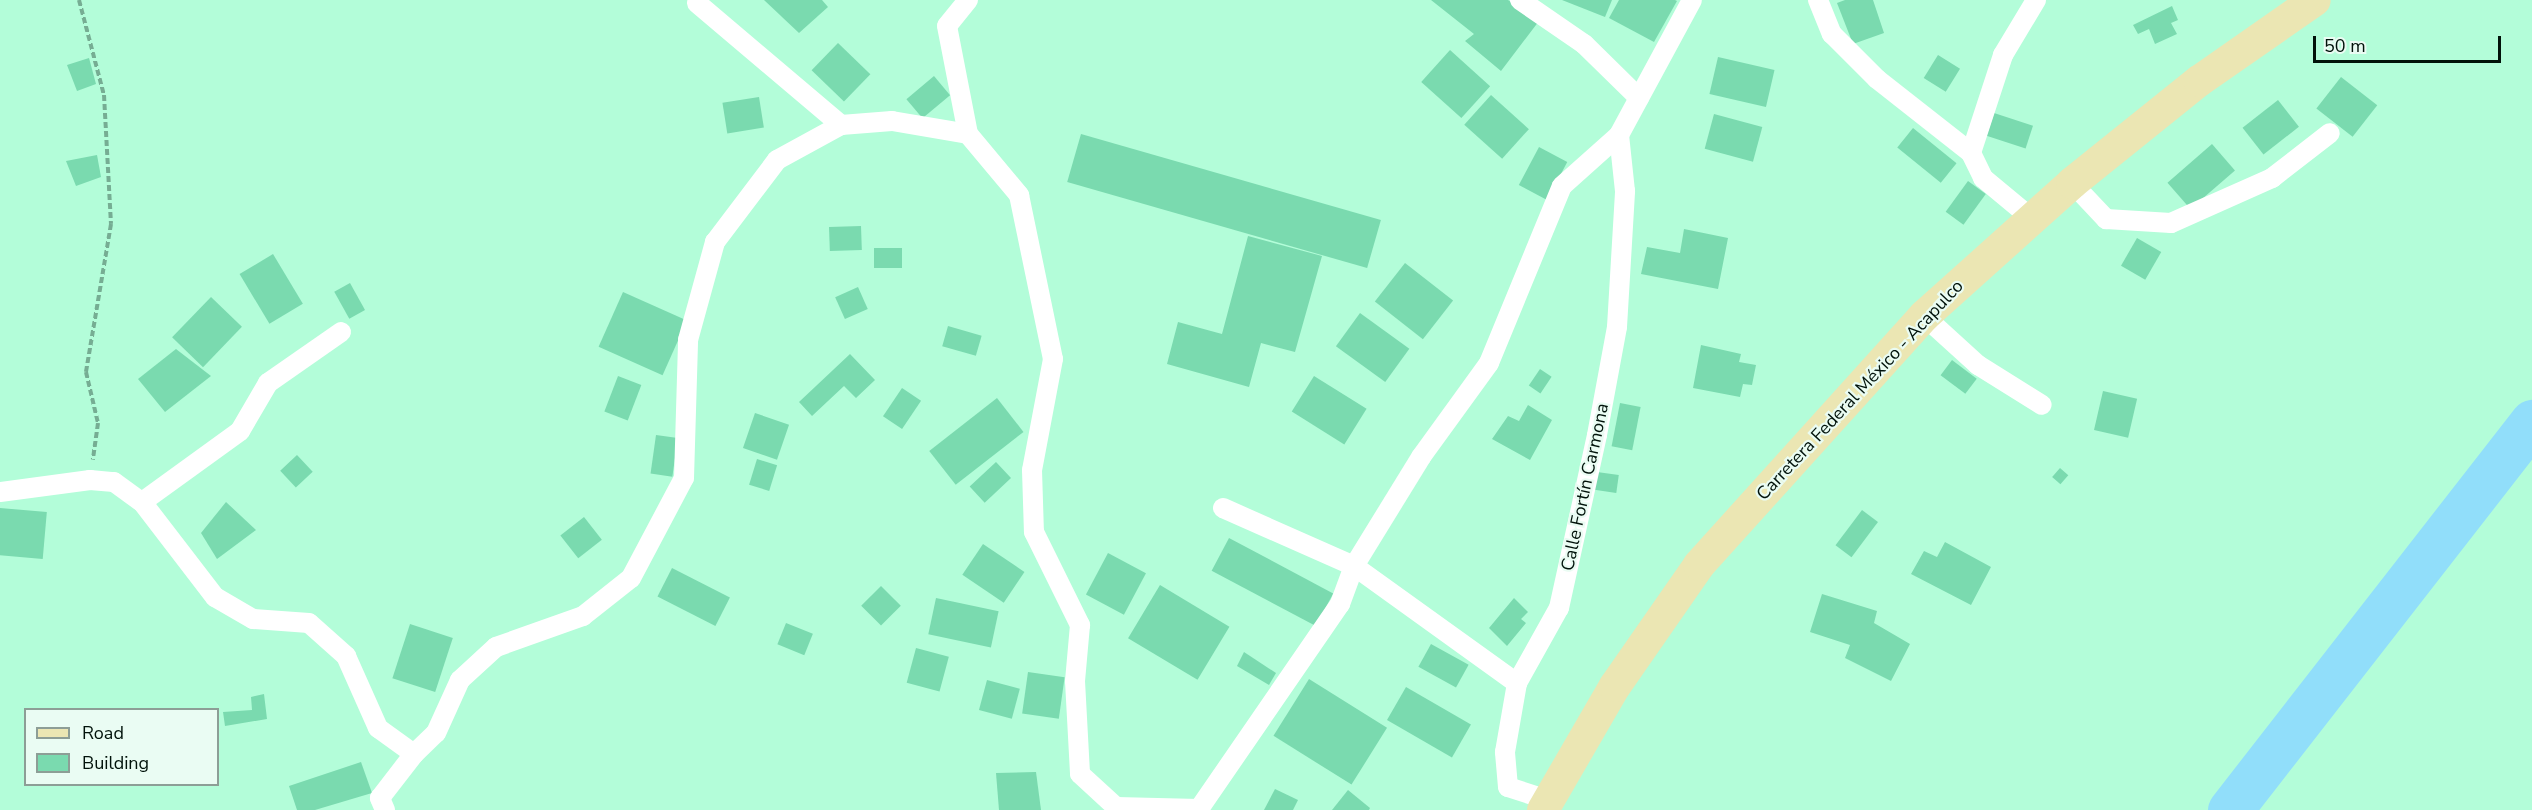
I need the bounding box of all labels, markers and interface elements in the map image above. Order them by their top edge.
scale bar [2316,24,2504,62]
text: 50 m [2324,34,2366,58]
street label: Carretera Federal México - Acapulco [1752,275,1968,505]
street label: Calle Fortín Carmona [1557,401,1613,573]
legend [24,708,219,786]
text: Road [82,721,124,745]
text: Building [82,751,149,775]

